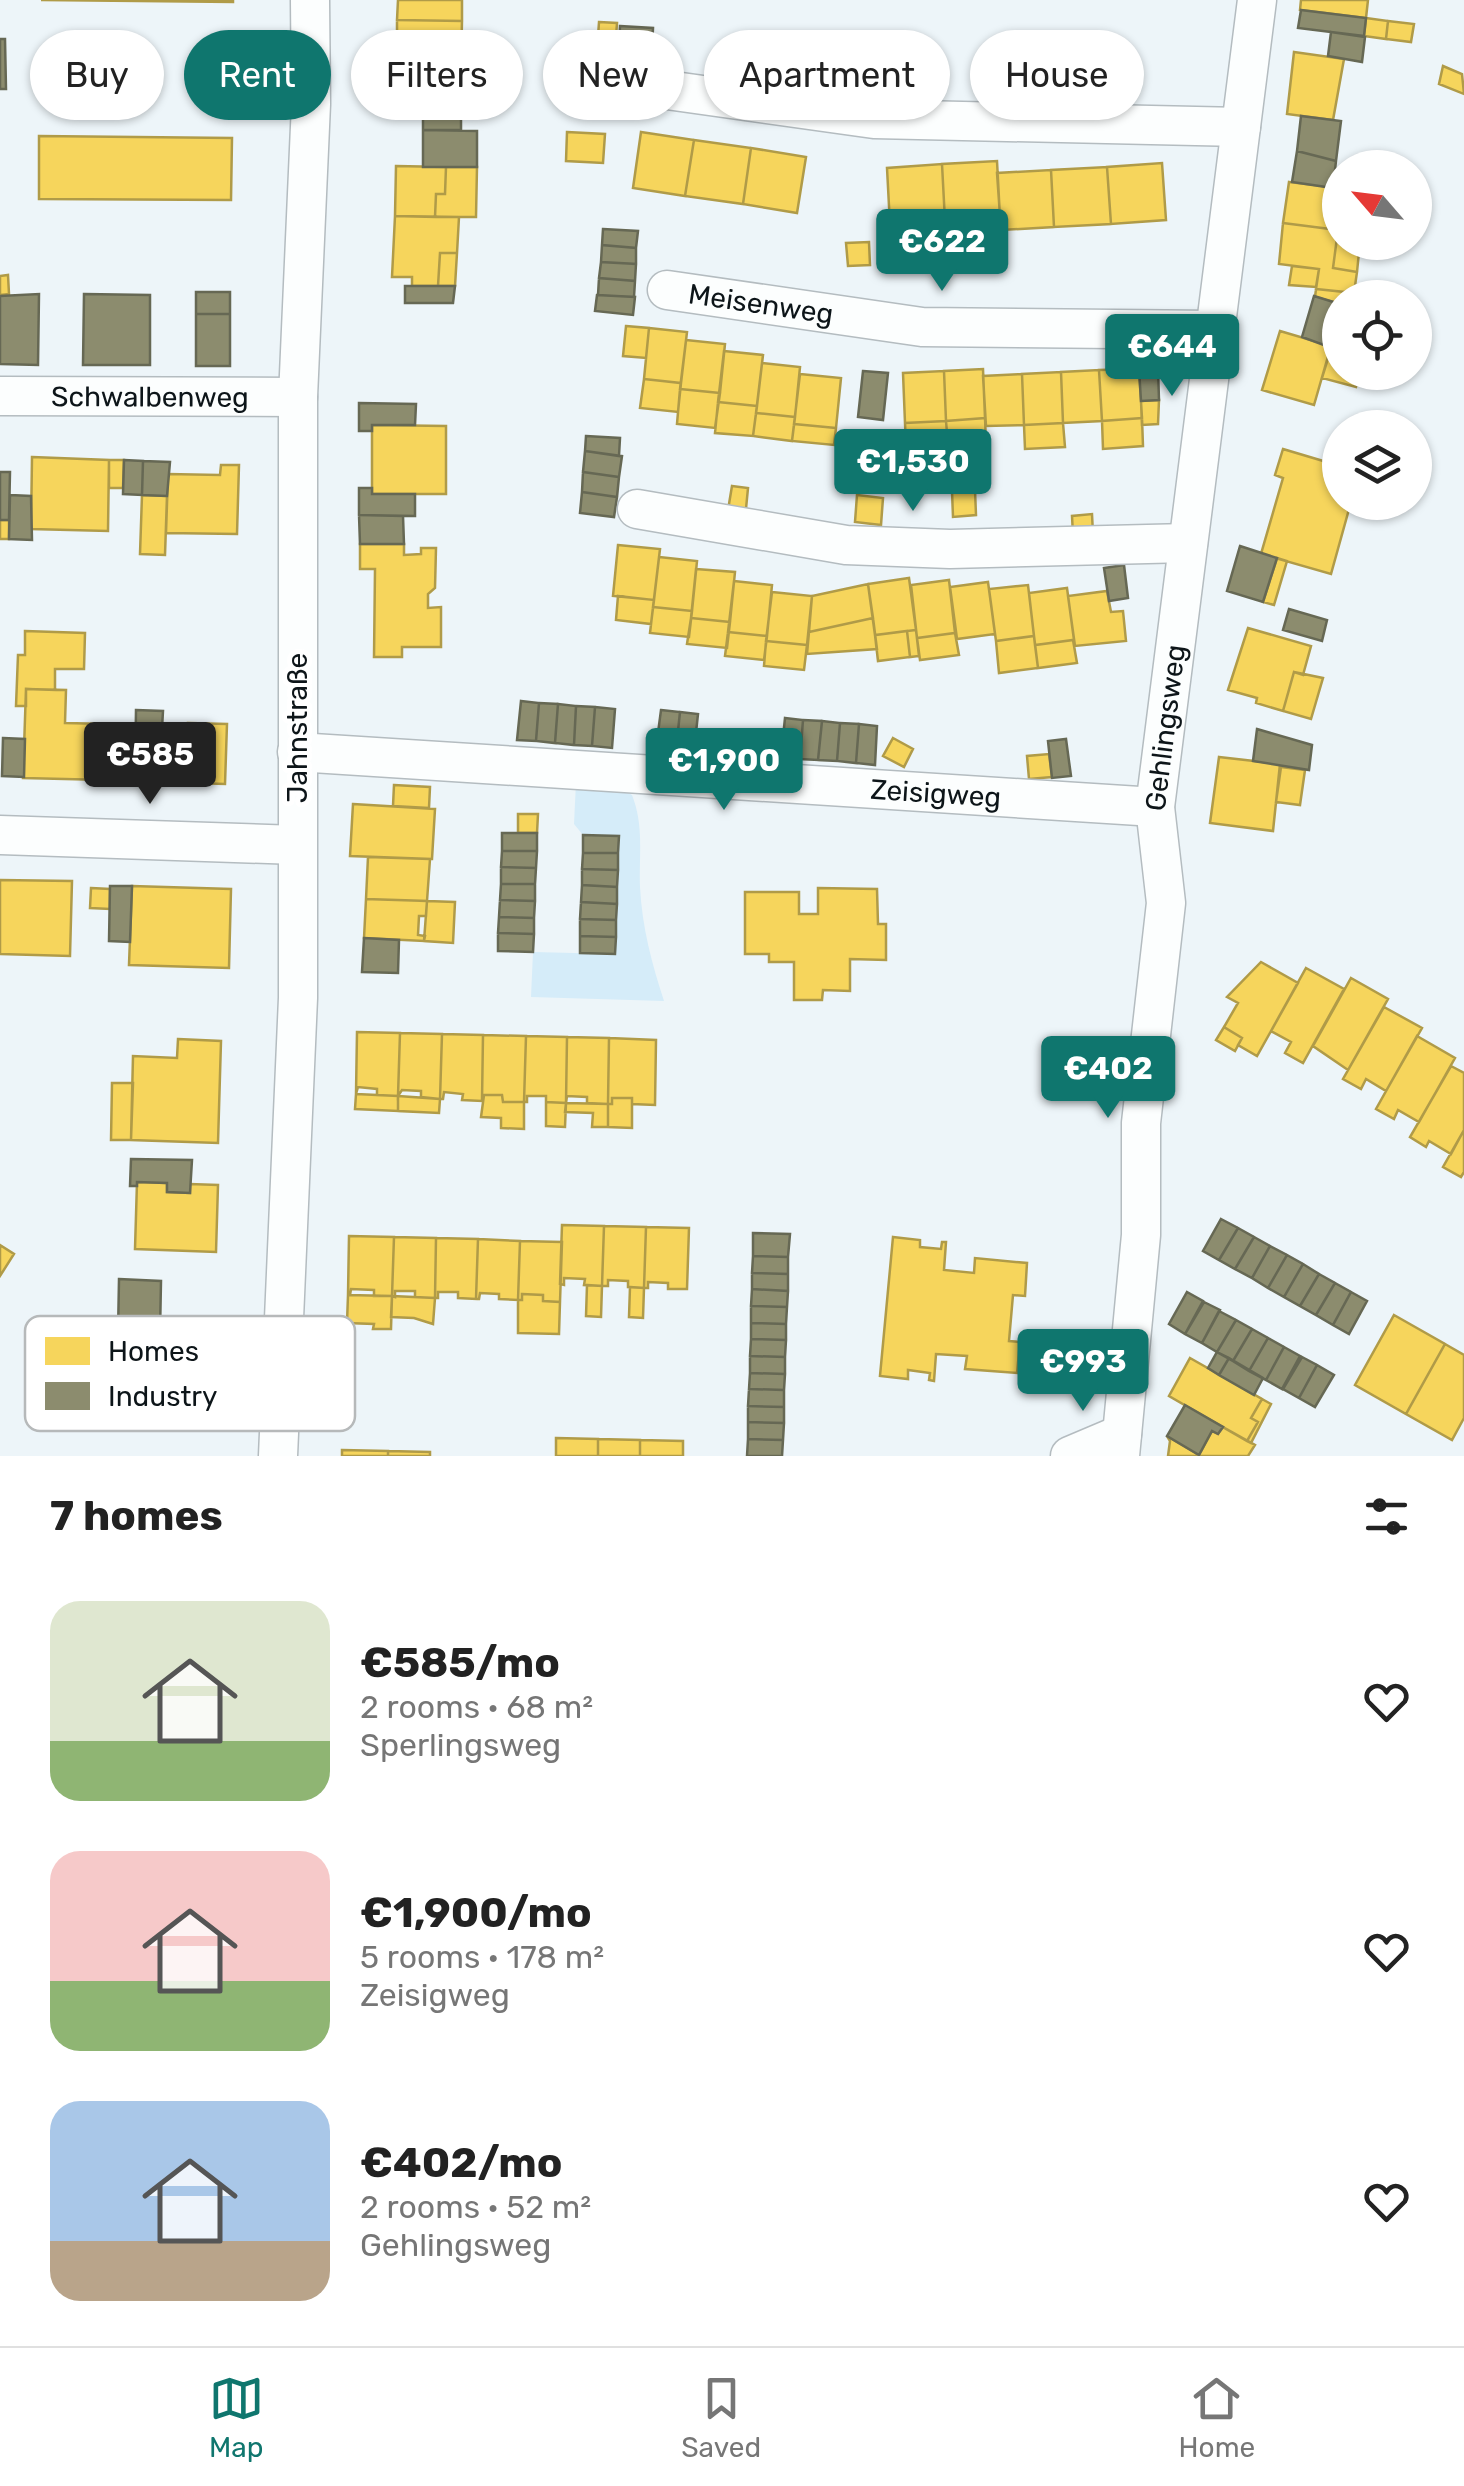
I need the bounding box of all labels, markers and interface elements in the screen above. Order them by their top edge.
chip: Buy [30,30,164,120]
chip: Rent [184,30,331,120]
chip: Filters [351,30,523,120]
chip: New [543,30,684,120]
chip: Apartment [704,30,950,120]
chip: House [970,30,1144,120]
north arrow [1322,150,1432,260]
map controls [1322,150,1432,520]
pin: €622 [883,209,1001,294]
text: €622 [898,222,986,260]
street label: Meisenweg [686,277,836,330]
button: locate [1322,280,1432,390]
pin: €644 [1113,314,1231,399]
text: €644 [1127,327,1217,365]
street label: Schwalbenweg [51,380,249,413]
button: layers [1322,410,1432,520]
pin: €1,530 [832,429,994,514]
text: €1,530 [856,442,970,480]
street label: Gehlingsweg [1138,643,1192,813]
street label: Jahnstraße [281,653,314,803]
pin: €585 [91,722,209,807]
pin: €1,900 [643,728,805,813]
text: €585 [106,735,194,773]
text: €1,900 [668,741,780,779]
street label: Zeisigweg [869,772,1002,814]
pin: €402 [1049,1036,1167,1121]
text: €402 [1063,1049,1153,1087]
legend [25,1316,355,1431]
pin: €993 [1024,1329,1142,1414]
text: Homes [108,1335,199,1368]
text: €993 [1039,1342,1127,1380]
text: Industry [108,1380,217,1413]
icon: filters [1359,1489,1414,1544]
text: 7 homes [50,1491,223,1541]
text: €585/mo [360,1638,560,1688]
icon: home [130,1641,250,1761]
icon: heart [1359,1674,1414,1729]
text: 2 rooms · 68 m² [360,1688,593,1726]
text: Sperlingsweg [360,1726,561,1764]
text: €1,900/mo [360,1888,592,1938]
icon: home [130,1891,250,2011]
icon: heart [1359,1924,1414,1979]
text: 5 rooms · 178 m² [360,1938,604,1976]
text: Zeisigweg [360,1976,510,2014]
text: €402/mo [360,2138,562,2188]
icon: home [130,2141,250,2261]
icon: heart [1359,2174,1414,2229]
text: 2 rooms · 52 m² [360,2188,591,2226]
text: Gehlingsweg [360,2226,551,2264]
tab: Map [209,2371,264,2464]
tab: Saved [681,2371,761,2464]
tab: Home [1179,2371,1255,2464]

